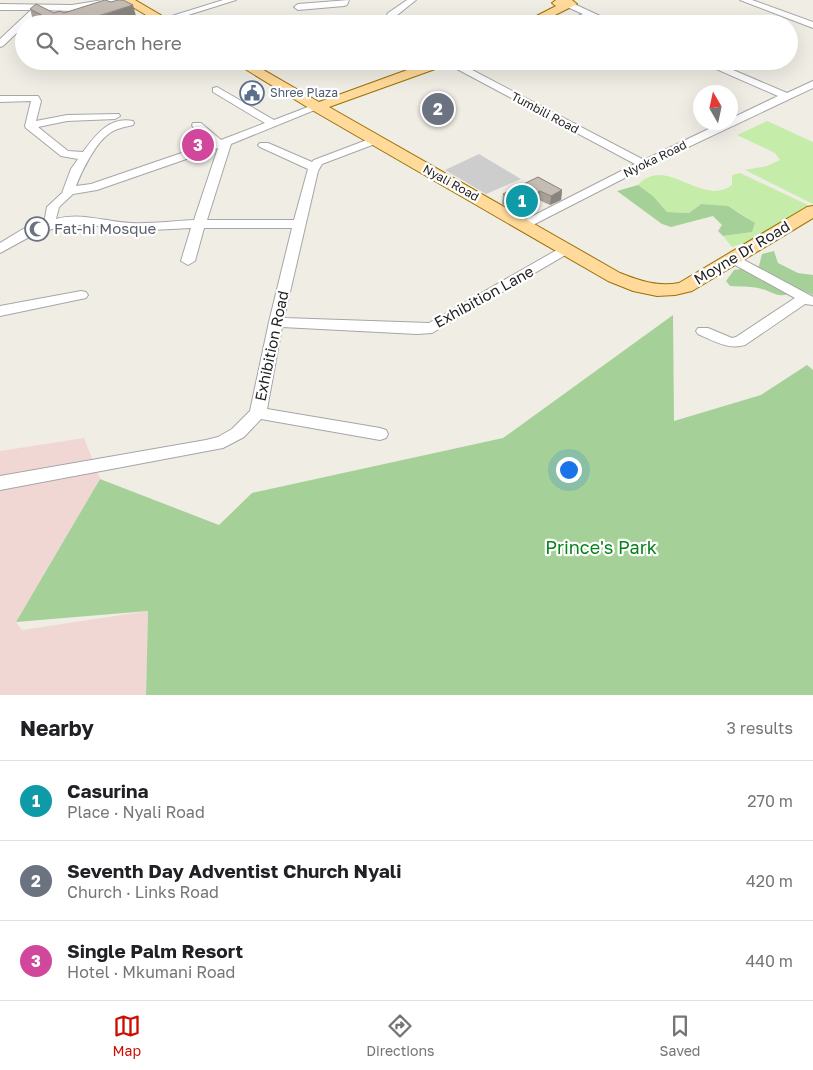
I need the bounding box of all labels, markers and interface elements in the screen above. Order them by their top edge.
search box [15,15,798,70]
icon: search [33,29,61,57]
text: Search here [73,31,182,54]
public building icon: Shree Plaza [239,80,265,106]
place label: Shree Plaza [270,85,338,100]
north arrow [693,85,738,130]
street label: Tumbili Road [509,88,582,137]
pin: 2 [422,90,454,128]
pin: 3 [182,126,214,164]
street label: Nyoka Road [621,137,689,180]
street label: Nyali Road [421,161,482,204]
pin: 1 [506,182,538,220]
mosque icon: Fat-hi Mosque [24,216,50,242]
street label: Moyne Dr Road [690,216,793,288]
place label: Fat-hi Mosque [54,219,156,237]
street label: Exhibition Lane [431,261,537,331]
street label: Exhibition Road [251,289,292,403]
your location [556,457,582,483]
park label: Prince's Park [545,536,657,558]
text: Nearby [20,715,94,741]
text: 3 results [726,718,793,738]
text: Casurina [67,779,149,802]
text: 1 [32,791,40,811]
text: 270 m [747,791,793,811]
text: Place · Nyali Road [67,802,205,822]
text: Seventh Day Adventist Church Nyali [67,859,401,882]
text: 2 [31,871,41,891]
text: 420 m [746,871,793,891]
text: Church · Links Road [67,882,219,902]
text: Single Palm Resort [67,939,243,962]
text: 3 [31,951,41,971]
text: 440 m [745,951,793,971]
text: Hotel · Mkumani Road [67,962,235,982]
tab: Map [113,1012,141,1059]
tab: Directions [366,1012,435,1059]
tab: Saved [660,1012,700,1059]

